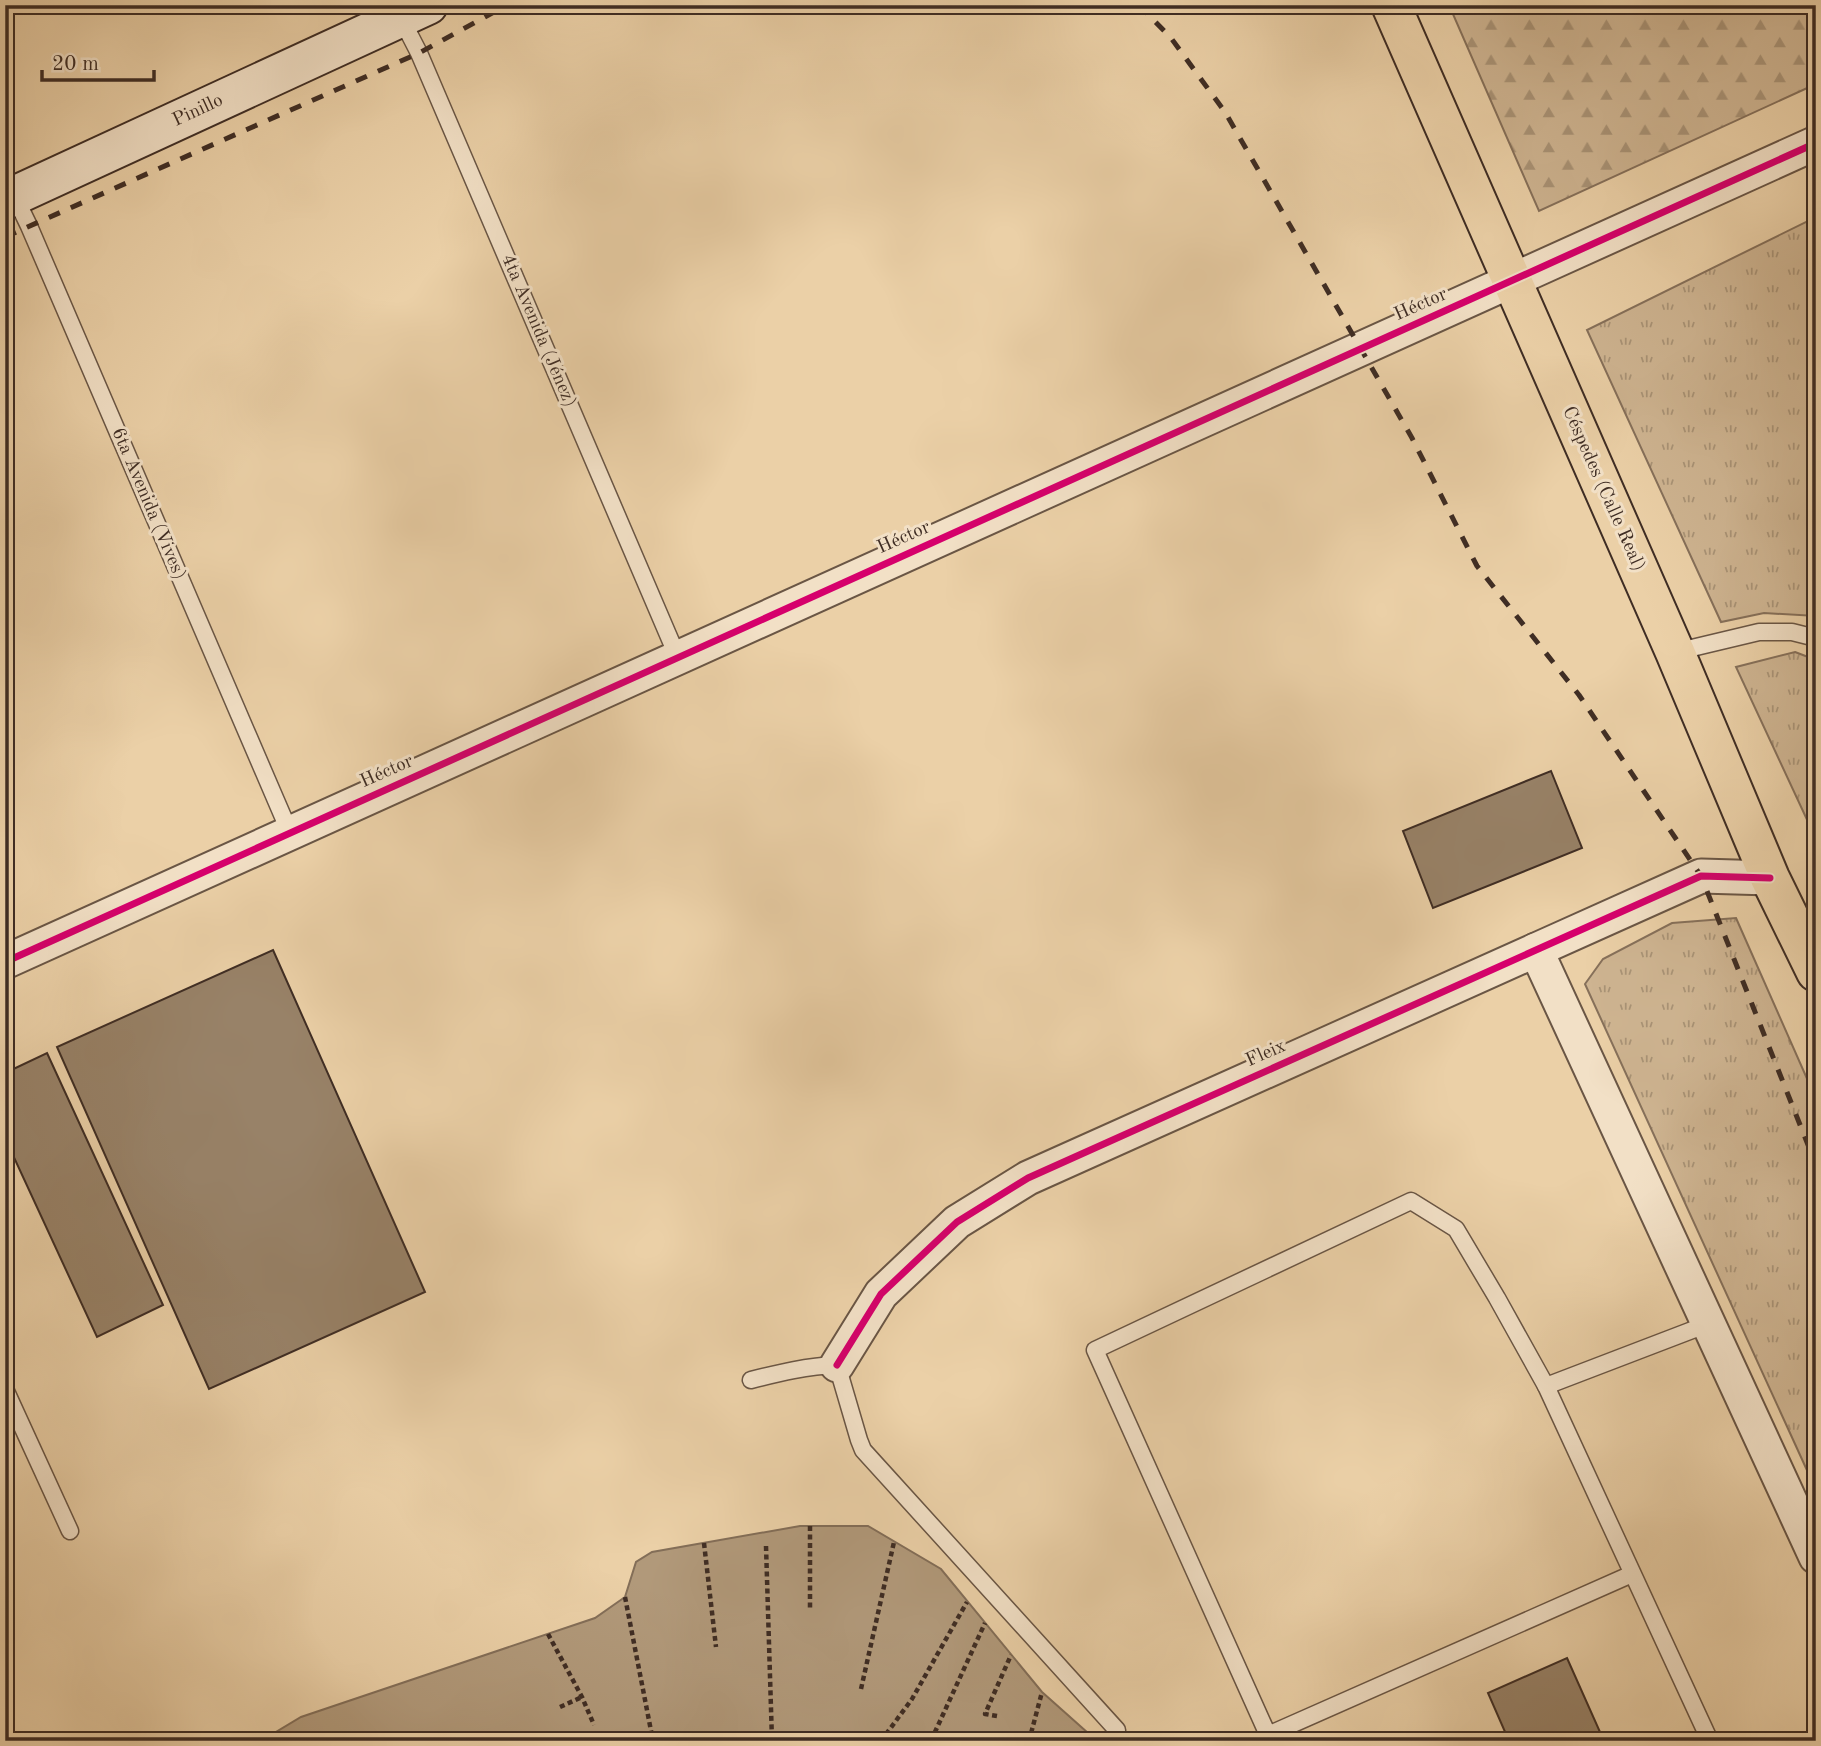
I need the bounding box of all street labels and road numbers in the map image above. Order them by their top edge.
street label: Pinillo [170,91,226,131]
street label: 4ta Avenida (Jénez) [497,251,580,410]
street label: Héctor [1392,285,1451,325]
street label: Céspedes (Calle Real) [1558,403,1649,574]
street label: 6ta Avenida (Vives) [107,425,189,583]
street label: Héctor [875,518,934,558]
street label: Héctor [358,752,417,792]
street label: Fleix [1243,1037,1289,1071]

